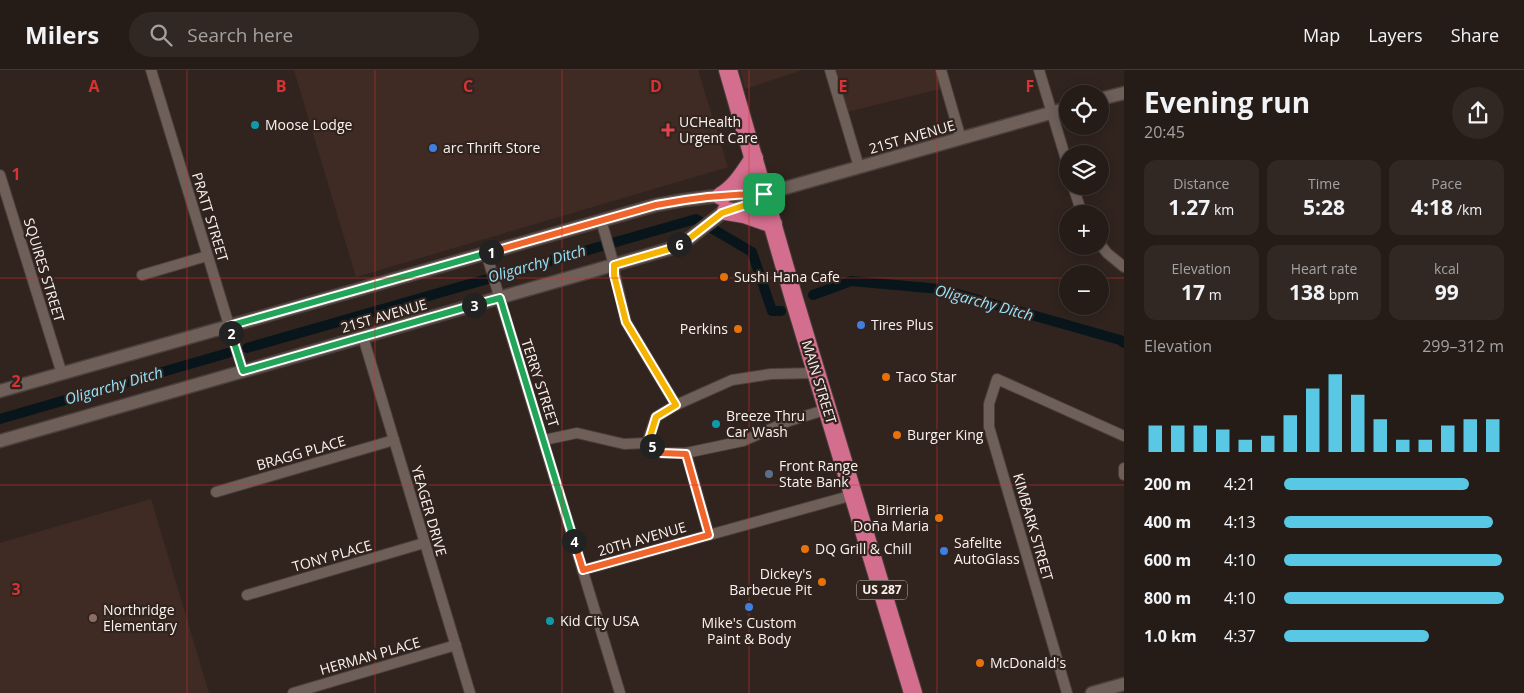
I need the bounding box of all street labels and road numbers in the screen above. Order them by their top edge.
street label: 21ST AVENUE [867,115,957,158]
street label: PRATT STREET [188,170,233,264]
street label: SQUIRES STREET [20,216,69,324]
street label: 21ST AVENUE [339,294,429,337]
street label: TERRY STREET [517,336,564,430]
street label: MAIN STREET [798,338,841,426]
street label: BRAGG PLACE [254,431,348,474]
street label: YEAGER DRIVE [407,463,452,558]
street label: KIMBARK STREET [1009,471,1058,583]
street label: 20TH AVENUE [595,517,688,560]
street label: TONY PLACE [290,535,374,576]
road number: US 287 [857,580,907,600]
street label: HERMAN PLACE [317,632,422,679]

